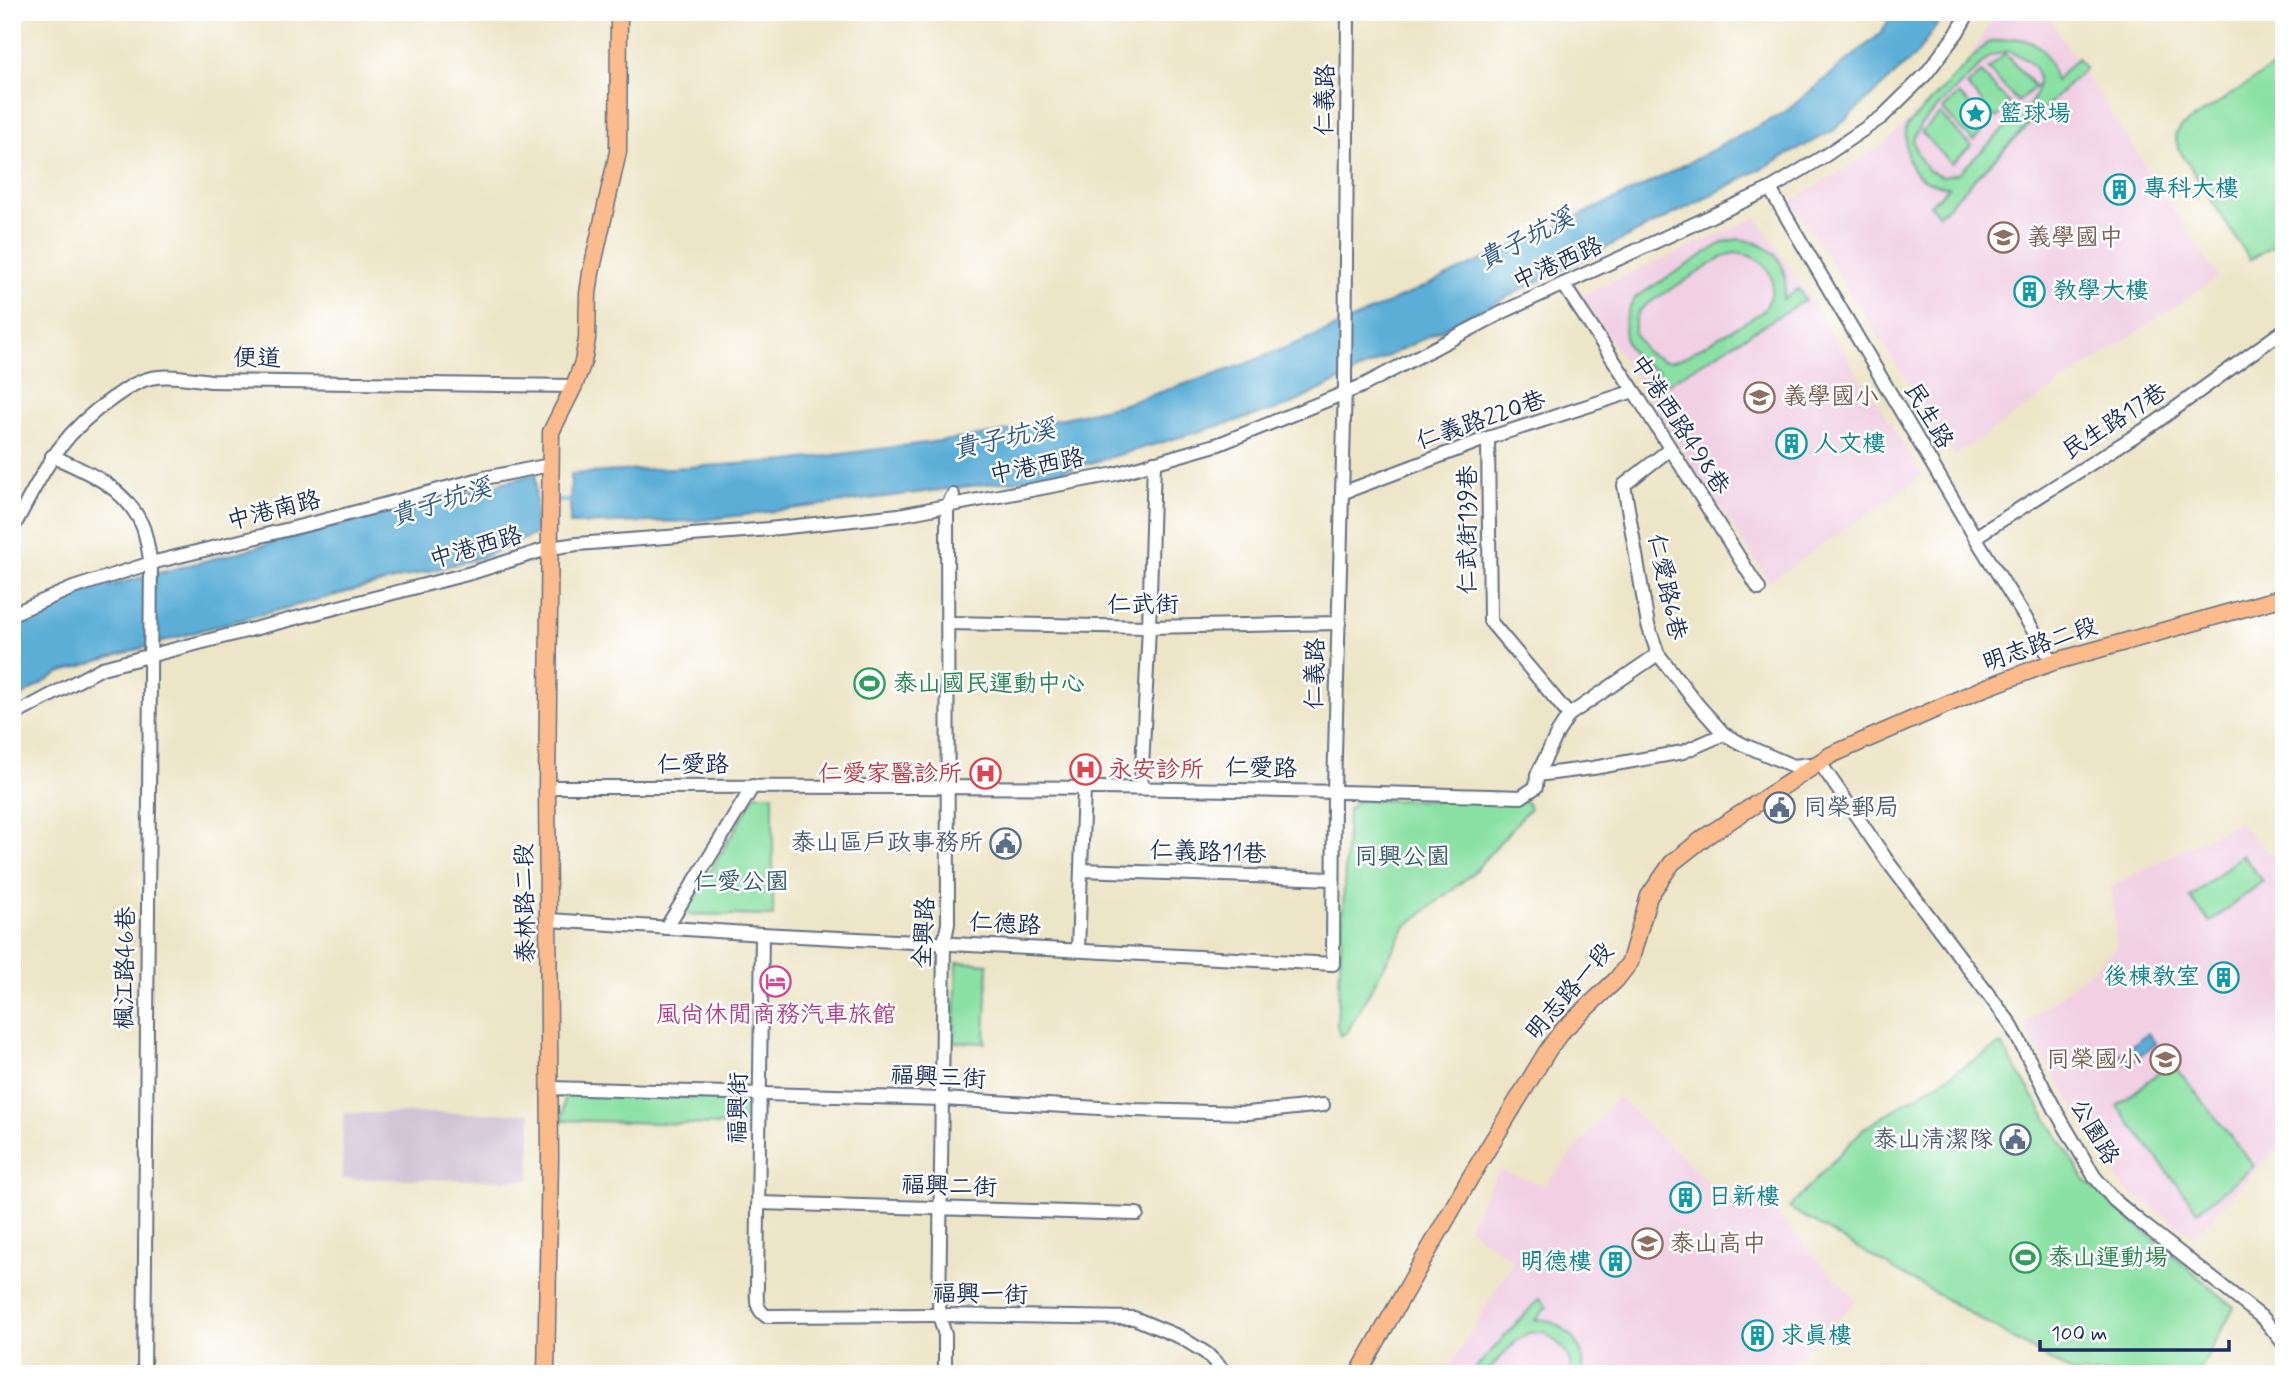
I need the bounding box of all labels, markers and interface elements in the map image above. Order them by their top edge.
street label: 仁義路 [1310,64,1342,136]
place icon: 籃球場 [1959,97,1993,131]
place label: 籃球場 [1999,99,2071,130]
building icon: 專科大樓 [2103,172,2137,206]
place label: 專科大樓 [2143,174,2239,205]
water label: 貴子坑溪 [1472,200,1582,279]
school or university icon: 義學國中 [1987,221,2021,255]
place label: 義學國中 [2027,223,2123,254]
street label: 中港西路 [1508,230,1608,298]
building icon: 教學大樓 [2013,274,2047,308]
place label: 教學大樓 [2053,276,2149,307]
street label: 便道 [233,343,281,375]
street label: 中港西路498巷 [1622,349,1736,501]
street label: 民生路 [1896,377,1960,455]
street label: 民生路17巷 [2057,377,2173,467]
school or university icon: 義學國小 [1743,380,1777,414]
place label: 義學國小 [1783,382,1879,413]
street label: 仁義路220巷 [1412,384,1550,458]
water label: 貴子坑溪 [950,412,1060,467]
building icon: 人文樓 [1774,427,1808,461]
place label: 人文樓 [1814,429,1886,460]
street label: 中港西路 [987,443,1087,491]
street label: 仁武街139巷 [1453,465,1484,595]
water label: 貴子坑溪 [386,471,498,534]
street label: 中港南路 [224,484,324,538]
street label: 中港西路 [426,520,526,576]
street label: 仁愛路6巷 [1640,531,1692,643]
street label: 仁武街 [1107,590,1179,621]
street label: 明志路二段 [1978,611,2102,679]
street label: 仁義路 [1300,638,1332,710]
sports icon: 泰山國民運動中心 [853,667,887,701]
place label: 泰山國民運動中心 [893,669,1085,700]
street label: 仁愛路 [657,750,729,781]
hospital icon: 永安診所 [1068,753,1102,787]
street label: 仁愛路 [1225,753,1297,785]
place label: 永安診所 [1108,755,1204,786]
hospital icon: 仁愛家醫診所 [968,757,1002,791]
place label: 仁愛家醫診所 [818,759,962,790]
public building icon: 同榮郵局 [1763,791,1797,825]
place label: 同榮郵局 [1803,793,1899,824]
public building icon: 泰山區戶政事務所 [989,826,1023,860]
place label: 泰山區戶政事務所 [791,828,983,859]
street label: 仁義路11巷 [1149,835,1267,871]
park label: 同興公園 [1354,842,1450,873]
street label: 泰林路二段 [509,843,543,963]
park label: 仁愛公園 [693,867,789,898]
street label: 全興路 [908,896,942,970]
street label: 楓江路46巷 [109,906,143,1030]
street label: 仁德路 [968,908,1042,942]
street label: 明志路一段 [1519,937,1621,1047]
building icon: 後棟教室 [2206,960,2240,994]
place label: 後棟教室 [2104,962,2200,993]
hotel icon: 風尚休閒商務汽車旅館 [759,964,793,998]
place label: 風尚休閒商務汽車旅館 [656,1000,896,1031]
school or university icon: 同榮國小 [2148,1043,2182,1077]
place label: 同榮國小 [2046,1045,2142,1076]
street label: 福興三街 [889,1060,987,1096]
street label: 福興街 [723,1072,755,1144]
street label: 公園路 [2062,1093,2126,1171]
public building icon: 泰山清潔隊 [1999,1123,2033,1157]
place label: 泰山清潔隊 [1873,1125,1993,1156]
street label: 福興二街 [900,1170,998,1204]
building icon: 日新樓 [1668,1180,1702,1214]
place label: 日新樓 [1708,1182,1780,1213]
school or university icon: 泰山高中 [1630,1227,1664,1261]
place label: 泰山高中 [1670,1229,1766,1260]
sports icon: 泰山運動場 [2008,1241,2042,1275]
place label: 泰山運動場 [2048,1243,2168,1274]
building icon: 明德樓 [1598,1245,1632,1279]
place label: 明德樓 [1520,1247,1592,1278]
street label: 福興一街 [932,1279,1028,1311]
scale bar [2040,1309,2230,1353]
building icon: 求真樓 [1740,1319,1774,1353]
text: 100 m [2051,1320,2107,1348]
place label: 求真樓 [1780,1321,1852,1352]

